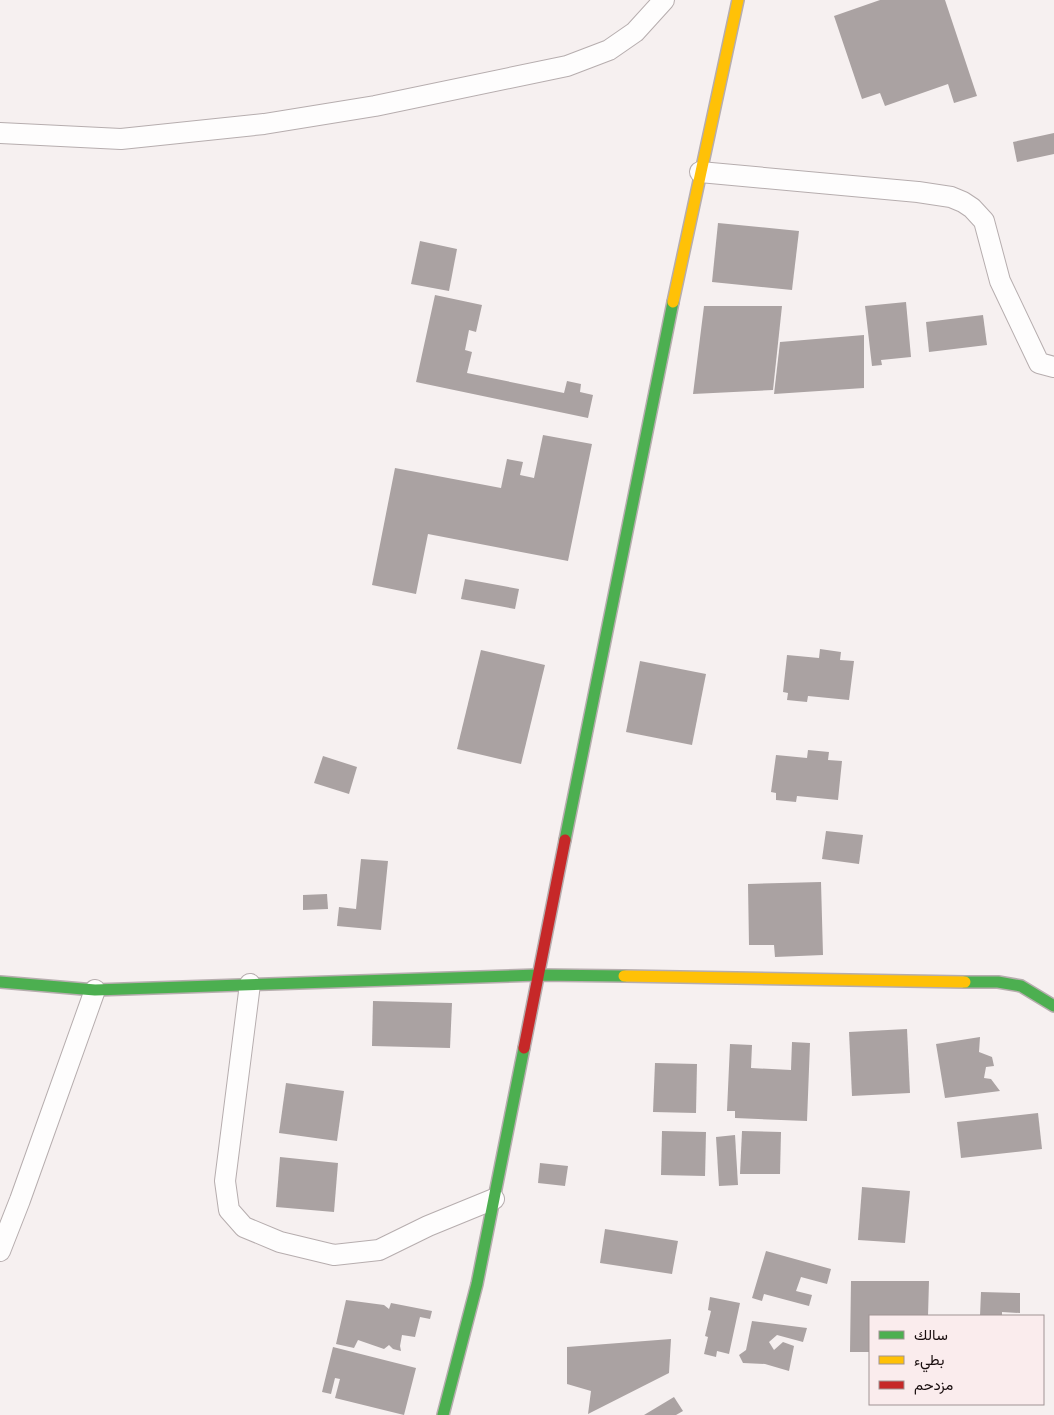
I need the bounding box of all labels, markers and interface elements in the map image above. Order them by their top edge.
legend [869,1315,1044,1405]
text: سالك [914,1324,948,1345]
text: بطيء [914,1349,944,1373]
text: مزدحم [914,1374,953,1395]

